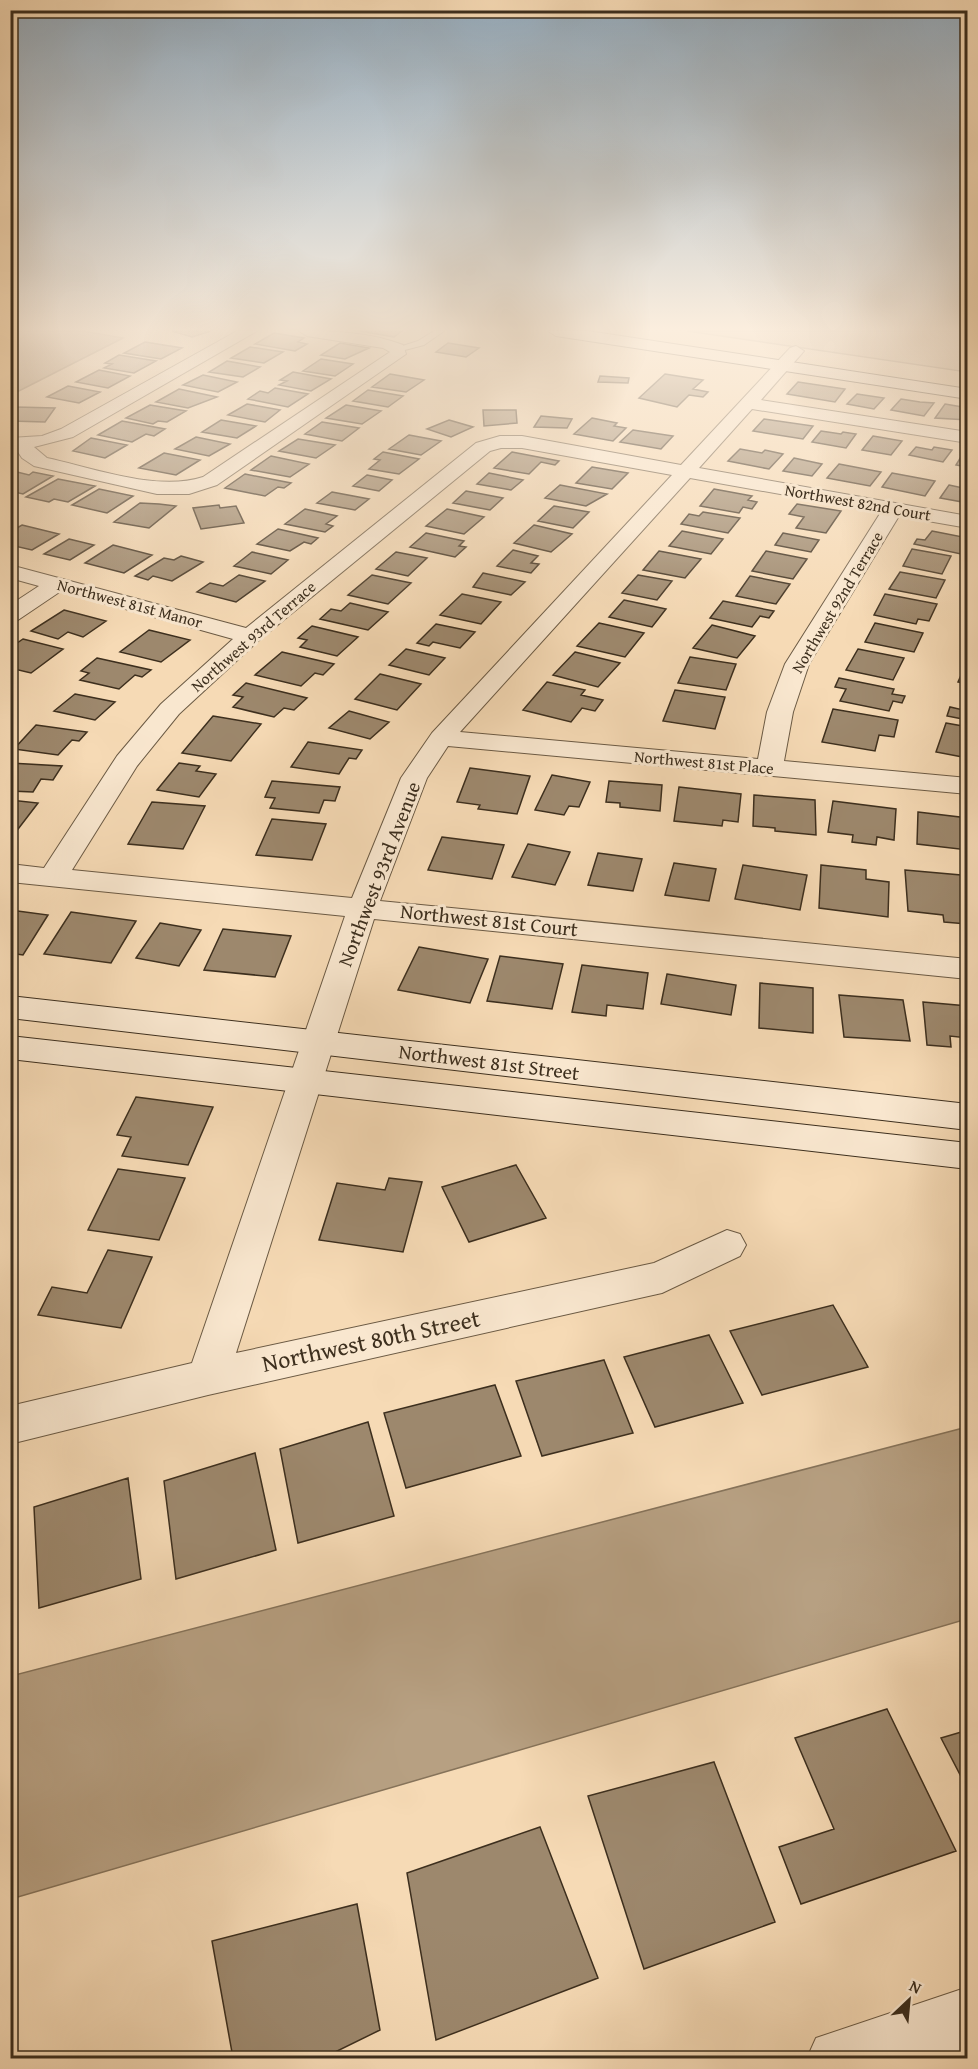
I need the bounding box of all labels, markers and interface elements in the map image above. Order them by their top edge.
street label: Northwest 82nd Court [783,477,933,527]
street label: Northwest 92nd Terrace [785,527,889,677]
street label: Northwest 81st Manor [55,572,206,634]
street label: Northwest 93rd Terrace [185,575,321,697]
street label: Northwest 81st Place [633,744,775,780]
street label: Northwest 93rd Avenue [330,777,427,971]
street label: Northwest 81st Court [399,896,579,943]
street label: Northwest 81st Street [397,1036,581,1087]
street label: Northwest 80th Street [259,1300,484,1381]
north arrow [879,1970,939,2030]
text: N [906,1973,926,2000]

